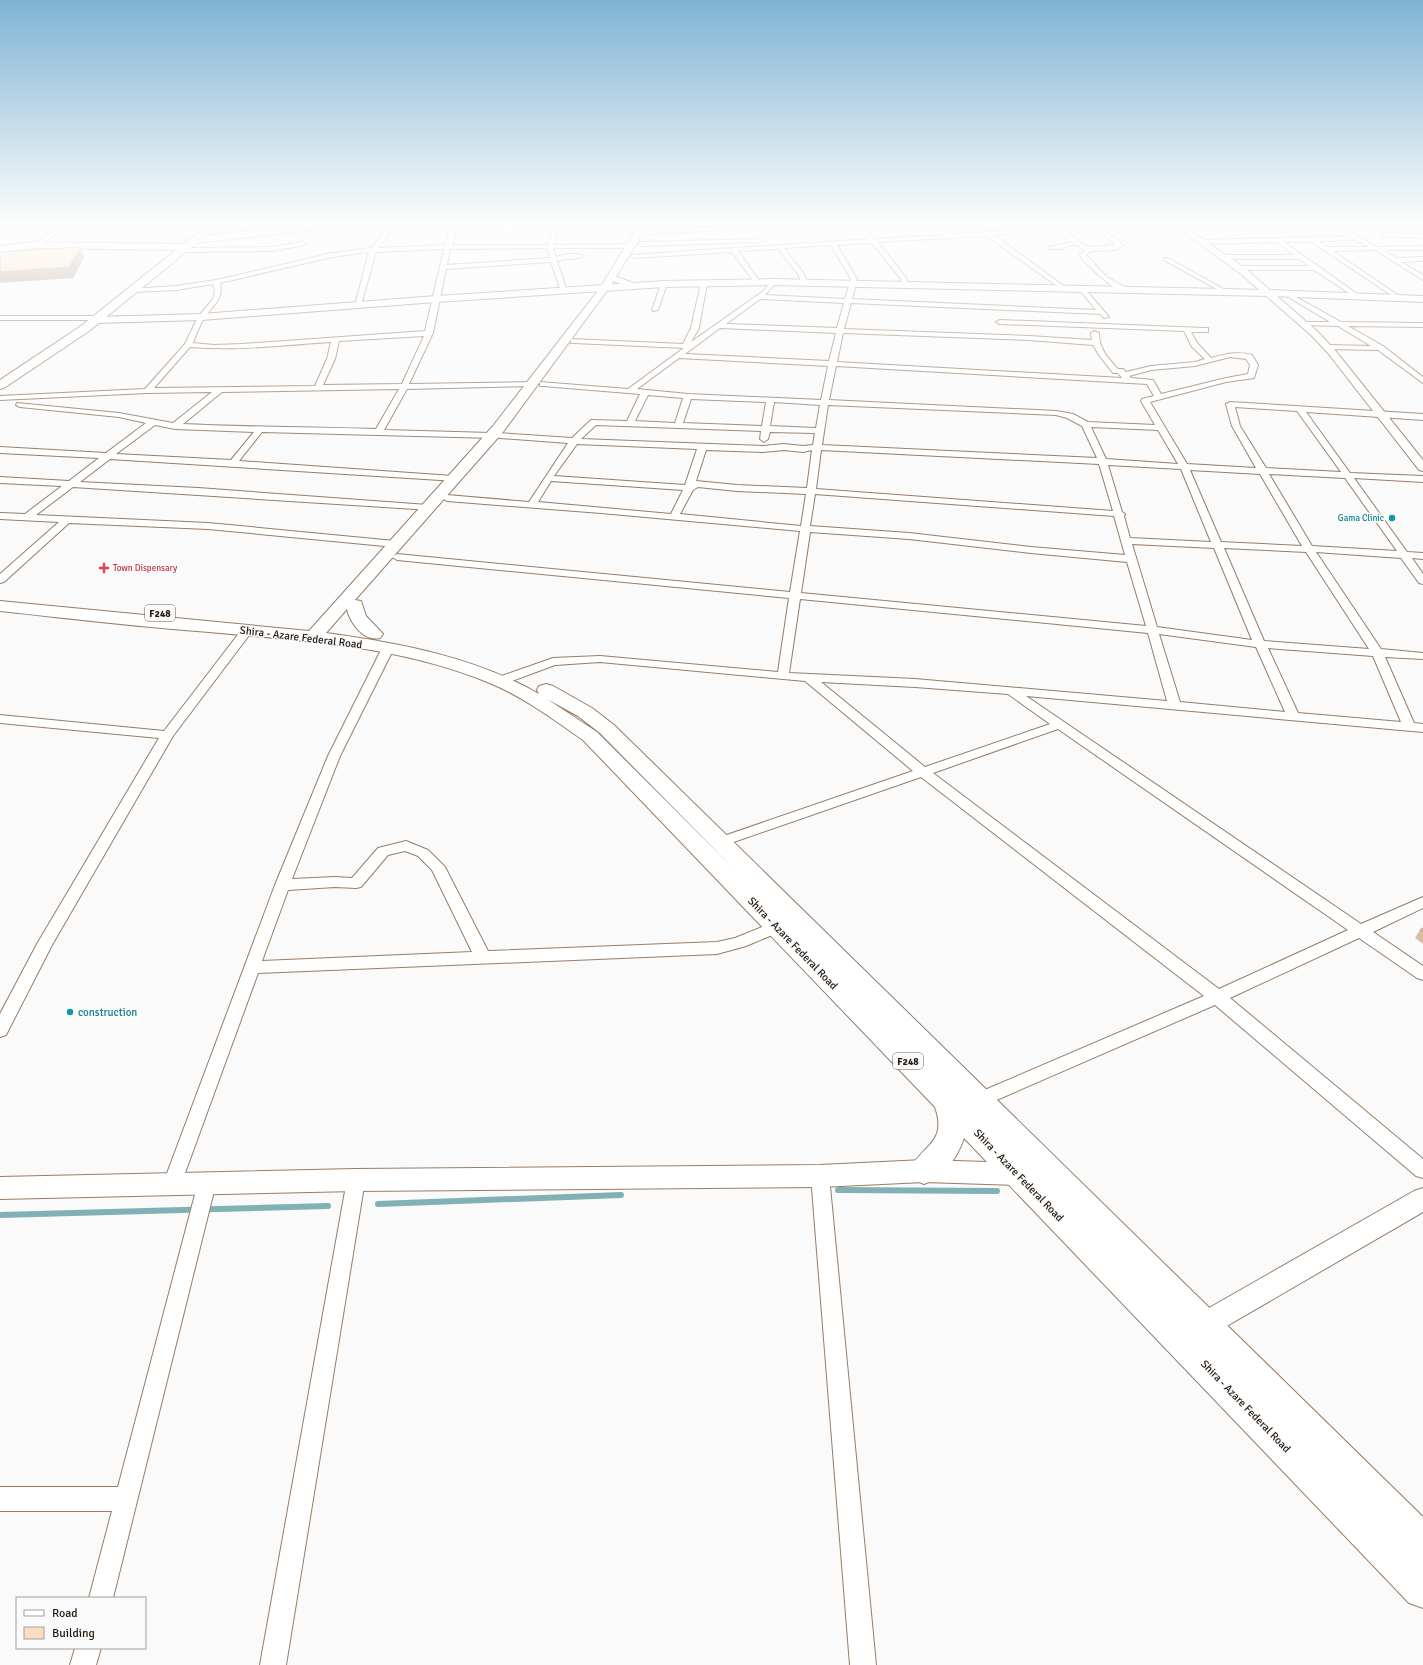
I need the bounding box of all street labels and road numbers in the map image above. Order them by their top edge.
road number: F248 [145,605,175,621]
street label: Shira - Azare Federal Road [239,624,363,651]
street label: Shira - Azare Federal Road [745,894,840,992]
road number: F248 [893,1053,923,1069]
street label: Shira - Azare Federal Road [971,1126,1066,1224]
street label: Shira - Azare Federal Road [1198,1357,1293,1455]

